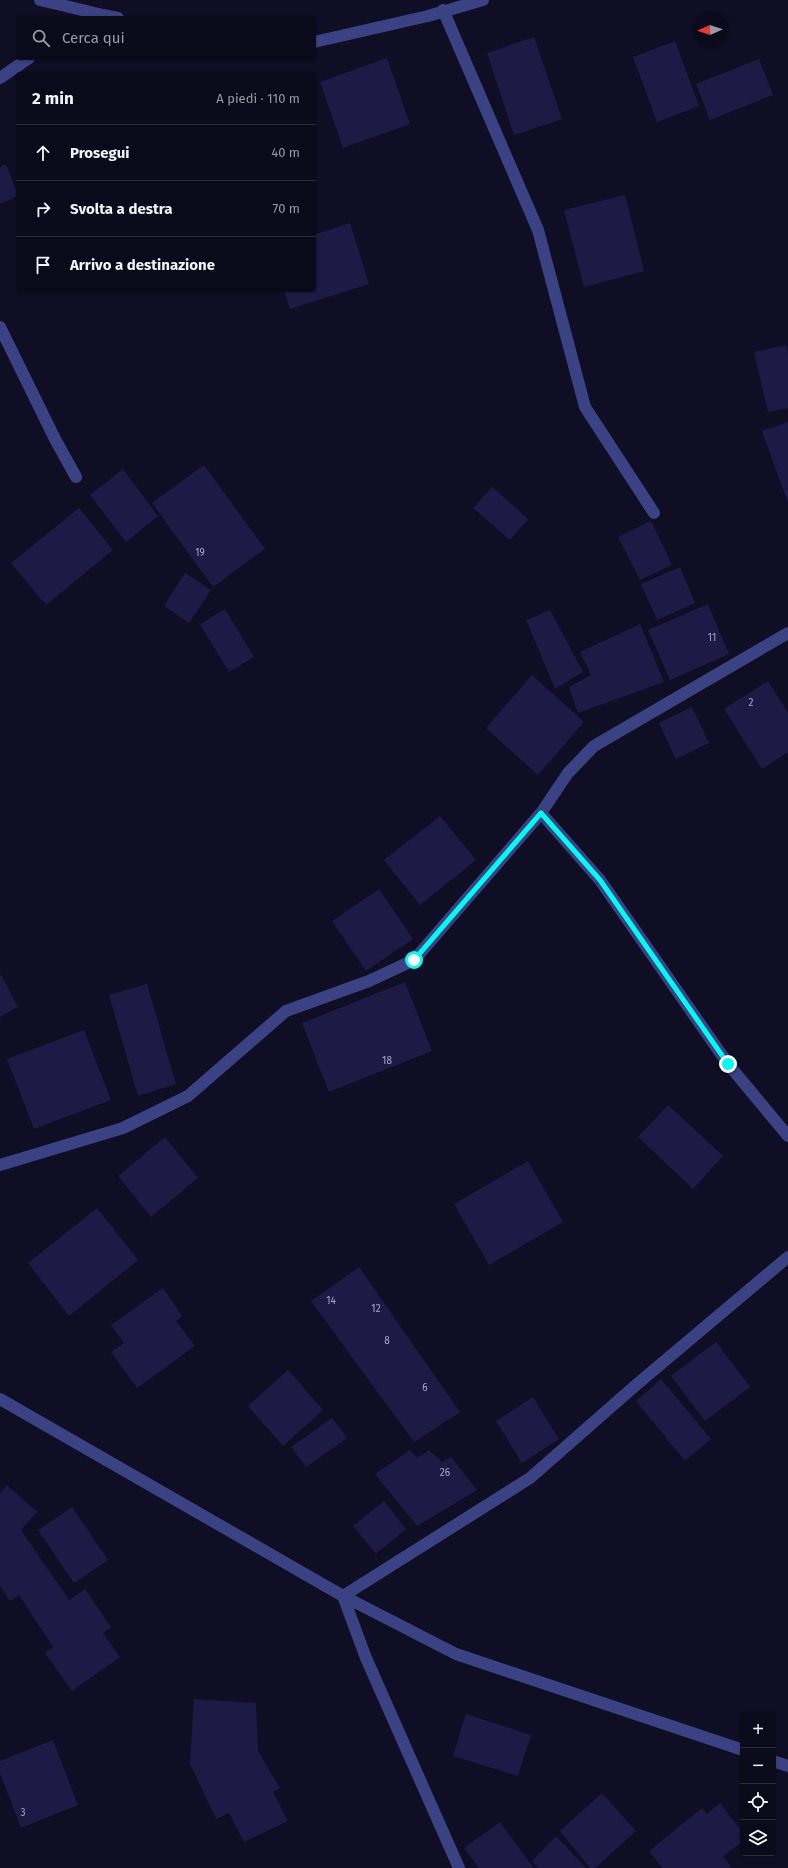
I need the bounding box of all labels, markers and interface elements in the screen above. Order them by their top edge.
north arrow [692,12,728,48]
search box [16,16,316,60]
icon: search [30,27,52,49]
text: Cerca qui [62,29,125,47]
text: 2 min [32,88,74,109]
text: A piedi · 110 m [216,91,300,106]
icon: ahead [32,142,54,164]
text: Prosegui [70,144,129,162]
text: 40 m [271,145,300,160]
icon: right [32,198,54,220]
text: Svolta a destra [70,200,172,218]
text: 70 m [273,201,300,216]
icon: arrive [32,254,54,276]
text: Arrivo a destinazione [70,256,215,274]
house number: 19 [195,547,205,559]
house number: 11 [708,632,716,644]
house number: 2 [749,697,754,709]
route start [405,951,423,969]
house number: 18 [382,1055,392,1067]
route end [719,1055,737,1073]
house number: 14 [326,1295,337,1307]
house number: 12 [371,1303,381,1315]
house number: 8 [384,1335,390,1347]
house number: 6 [422,1382,428,1394]
house number: 26 [440,1467,450,1479]
map controls [740,1712,776,1856]
button: + [740,1712,776,1748]
button: − [740,1748,776,1784]
button: locate [740,1784,776,1820]
house number: 3 [21,1807,26,1819]
button: layers [740,1820,776,1856]

